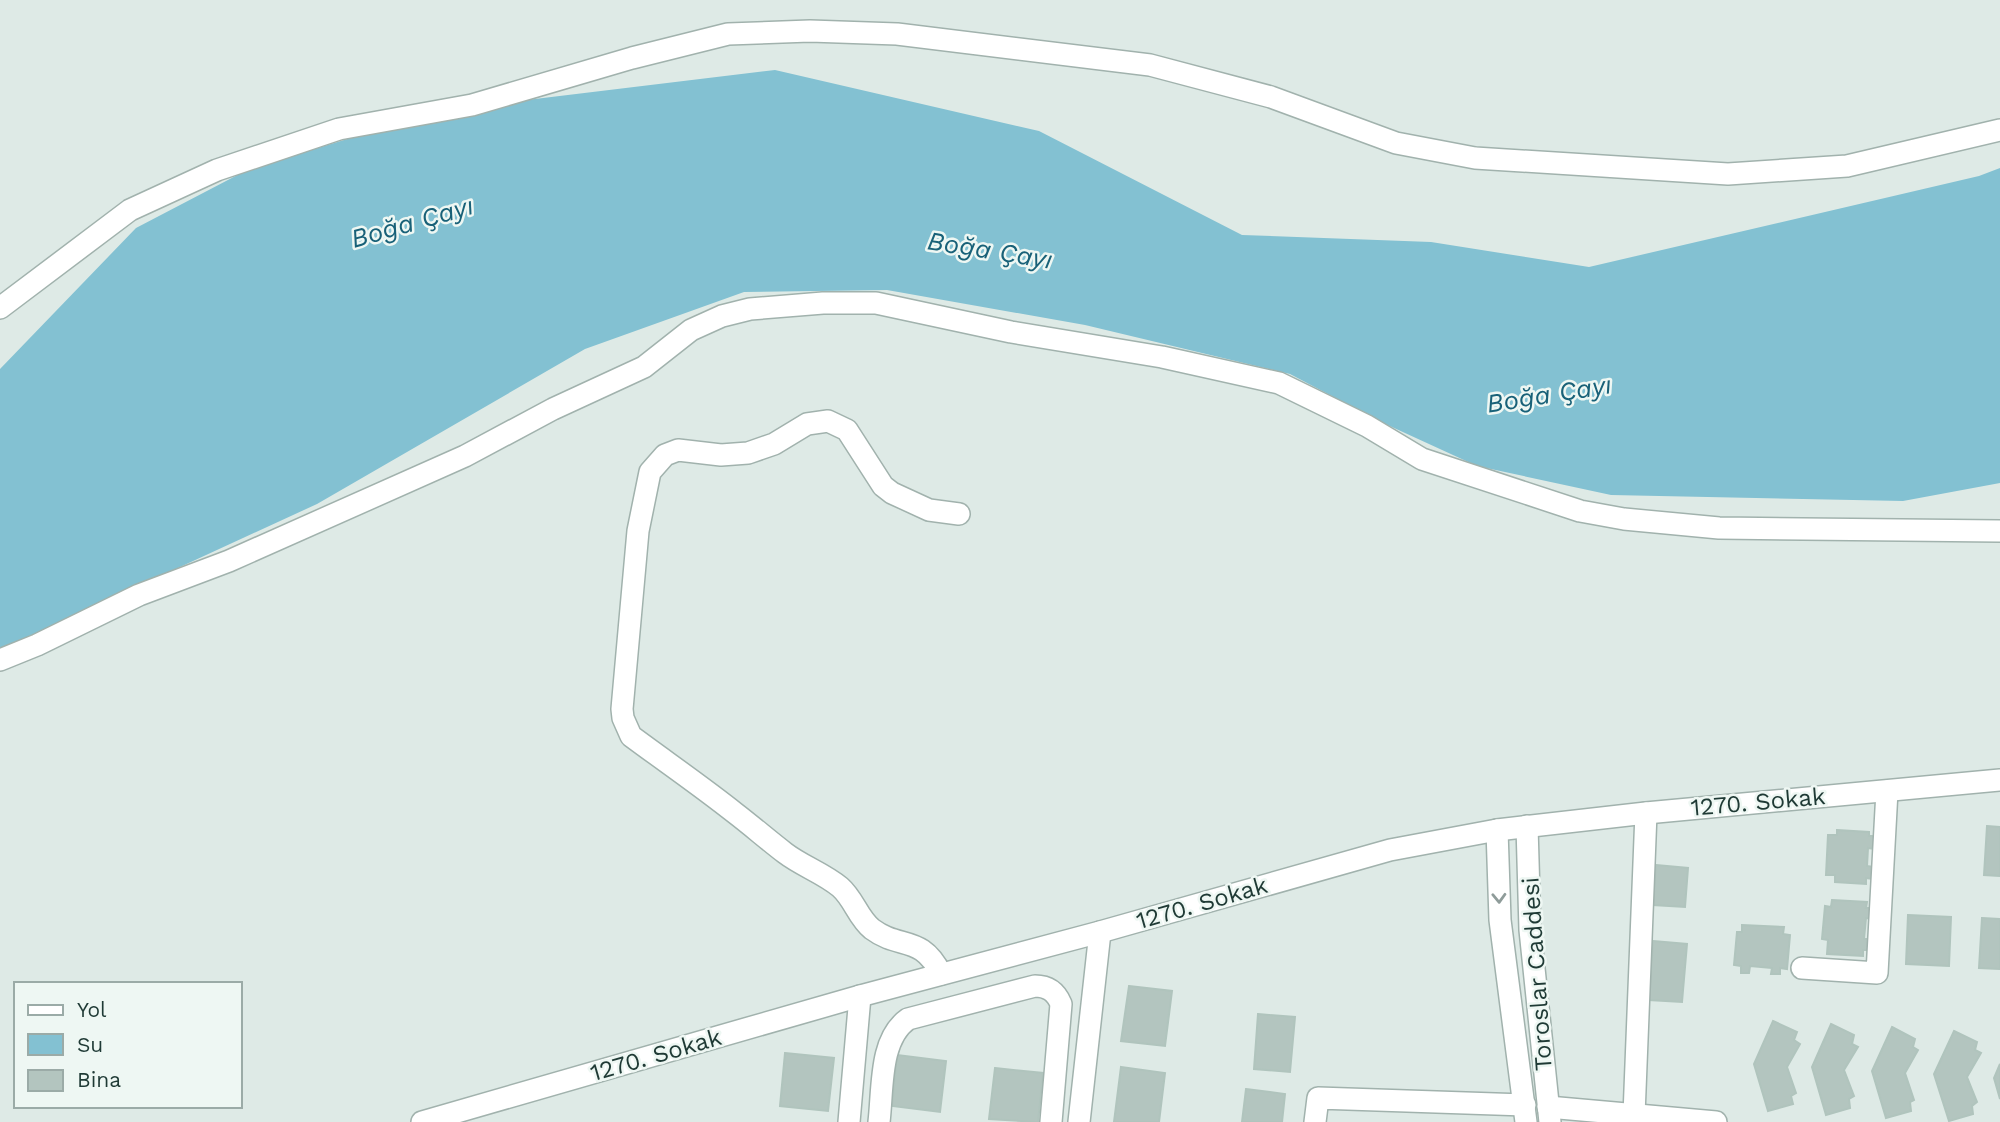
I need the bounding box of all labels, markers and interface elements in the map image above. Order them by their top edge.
water label: Boğa Çayı [347,190,477,254]
water label: Boğa Çayı [925,225,1055,275]
water label: Boğa Çayı [1484,369,1614,419]
street label: 1270. Sokak [1689,782,1827,822]
street label: 1270. Sokak [1133,871,1271,935]
street label: Toroslar Caddesi [1516,876,1558,1072]
one-way arrow [1492,893,1507,904]
legend [14,982,242,1108]
text: Yol [77,997,107,1022]
street label: 1270. Sokak [587,1023,725,1087]
text: Su [77,1032,103,1057]
text: Bina [77,1067,121,1092]

